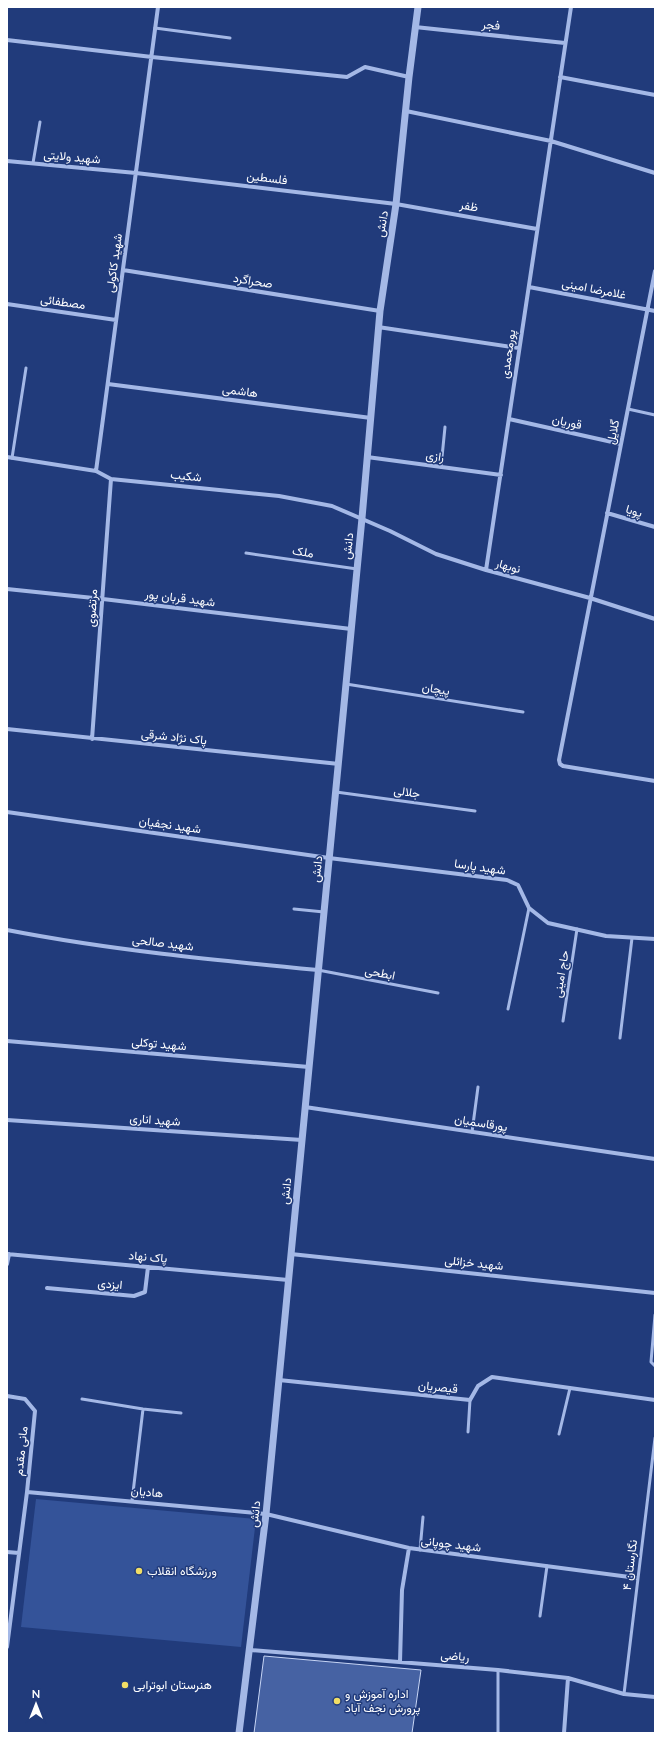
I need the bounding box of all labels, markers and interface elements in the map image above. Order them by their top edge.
street label: فجر [480,16,501,34]
street label: شهید ولایتی [43,147,101,167]
street label: فلسطین [246,168,288,188]
street label: ظفر [458,196,480,216]
street label: دانش [372,209,392,238]
street label: شهید کاکولی [102,232,126,294]
street label: صحراگرد [232,270,274,292]
street label: غلامرضا امینی [560,275,628,303]
street label: مصطفائی [39,291,87,313]
street label: پورمحمدی [497,329,519,379]
street label: هاشمی [221,381,259,401]
street label: قوریان [551,411,583,433]
street label: گلایل [603,418,623,446]
street label: رازی [425,447,445,465]
street label: شکیب [170,466,202,485]
street label: پویا [624,501,644,521]
street label: دانش [339,532,357,560]
street label: ملک [291,542,315,561]
street label: نوبهار [493,555,522,577]
street label: شهید قربان پور [143,586,216,610]
street label: مرتضوی [83,588,101,628]
street label: پیچان [421,679,451,699]
street label: پاک نژاد شرقی [140,726,208,748]
street label: جلالی [393,782,421,802]
street label: شهید نجفیان [138,813,202,837]
street label: دانش [308,855,326,883]
street label: شهید پارسا [453,855,507,879]
street label: شهید صالحی [131,931,195,955]
street label: حاج امینی [549,949,574,999]
street label: ابطحی [364,962,396,984]
street label: شهید توکلی [131,1034,187,1054]
street label: شهید اناری [129,1110,181,1130]
street label: پورقاسمیان [453,1111,509,1135]
street label: دانش [277,1177,295,1205]
street label: پاک نهاد [128,1247,168,1267]
street label: شهید خزائلی [444,1252,504,1274]
street label: ایزدی [97,1275,123,1293]
street label: قیصریان [417,1377,459,1397]
street label: مانی مقدم [10,1425,32,1477]
street label: هادیان [130,1483,164,1500]
street label: دانش [246,1500,264,1528]
street label: شهید چوپانی [420,1532,482,1556]
street label: نگارستان ۴ [619,1539,641,1591]
place label: ورزشگاه انقلاب [147,1563,217,1579]
marker: ورزشگاه انقلاب [134,1566,144,1576]
street label: ریاضی [440,1647,470,1665]
place label: هنرستان ابوترابی [133,1677,212,1693]
marker: هنرستان ابوترابی [120,1680,130,1690]
north arrow [16,1684,56,1724]
place label: اداره آموزش و پرورش نجف آباد [345,1686,420,1716]
text: N [32,1687,40,1700]
marker: اداره آموزش و پرورش نجف آباد [332,1696,342,1706]

